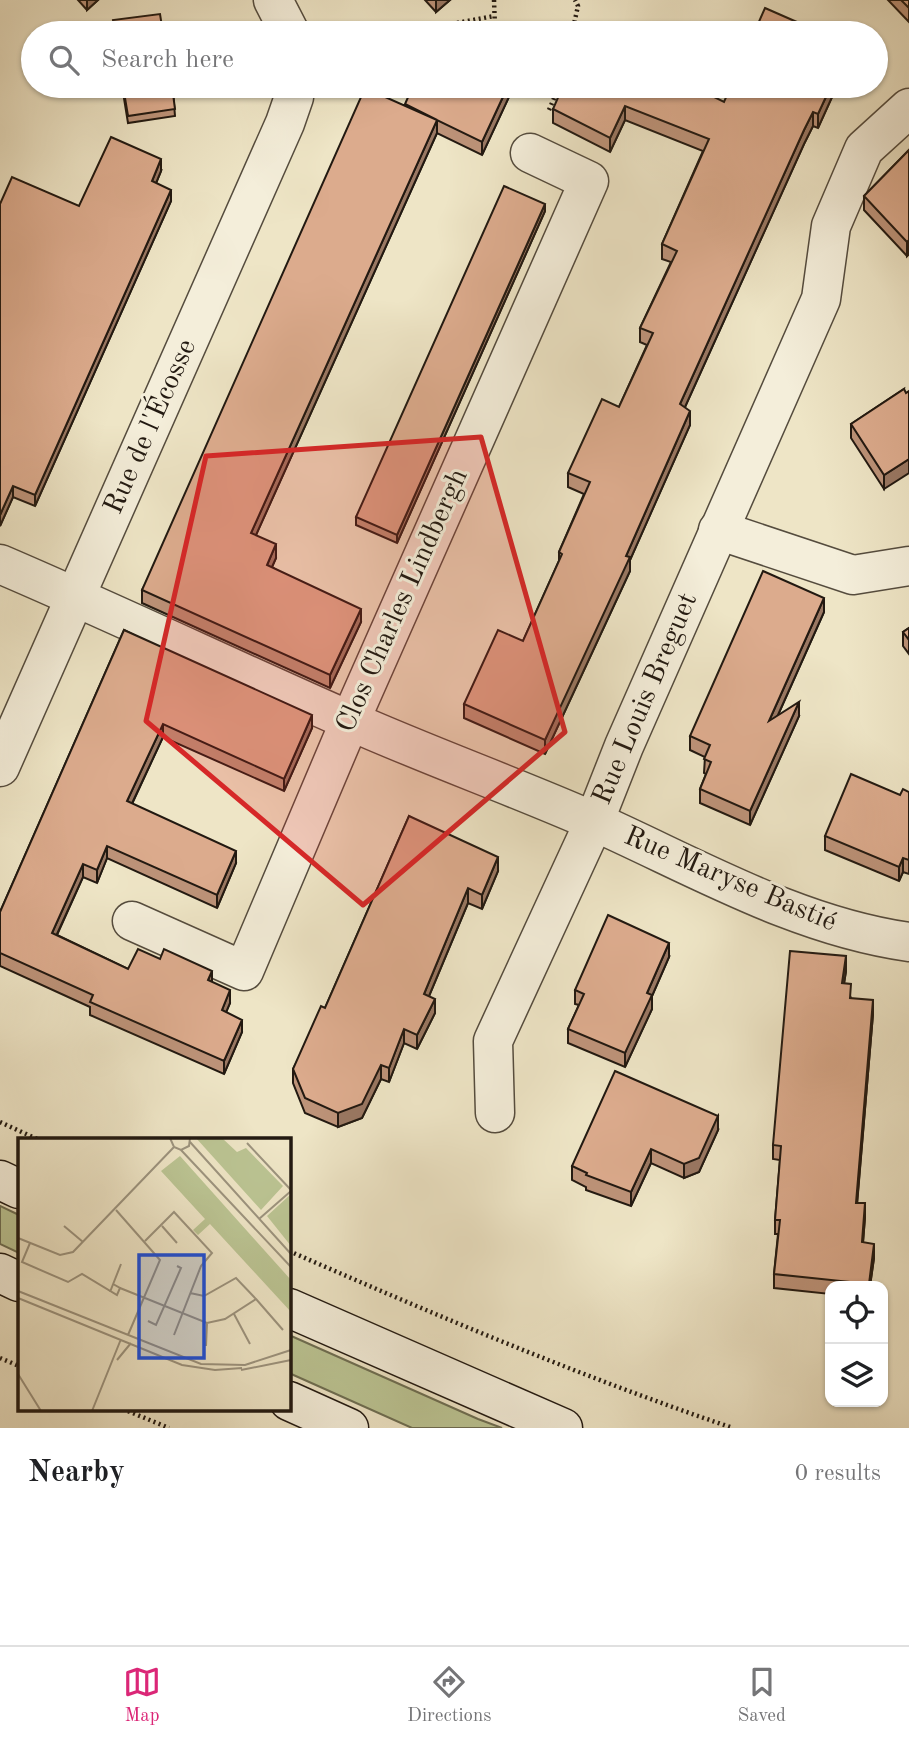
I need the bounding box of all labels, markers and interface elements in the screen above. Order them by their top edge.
search box [21,21,888,98]
icon: search [45,41,83,79]
text: Search here [101,47,234,73]
street label: Rue de l'Écosse [95,333,202,519]
street label: Clos Charles Lindbergh [332,465,474,737]
street label: Rue Louis Breguet [589,589,703,809]
street label: Rue Maryse Bastié [620,823,840,937]
inset map [18,1138,290,1410]
map controls [825,1281,888,1407]
button: locate [825,1281,888,1344]
button: layers [825,1344,888,1407]
text: Nearby [28,1458,125,1488]
text: 0 results [795,1462,881,1485]
tab: Map [123,1663,161,1728]
tab: Directions [407,1663,492,1728]
tab: Saved [738,1663,786,1728]

